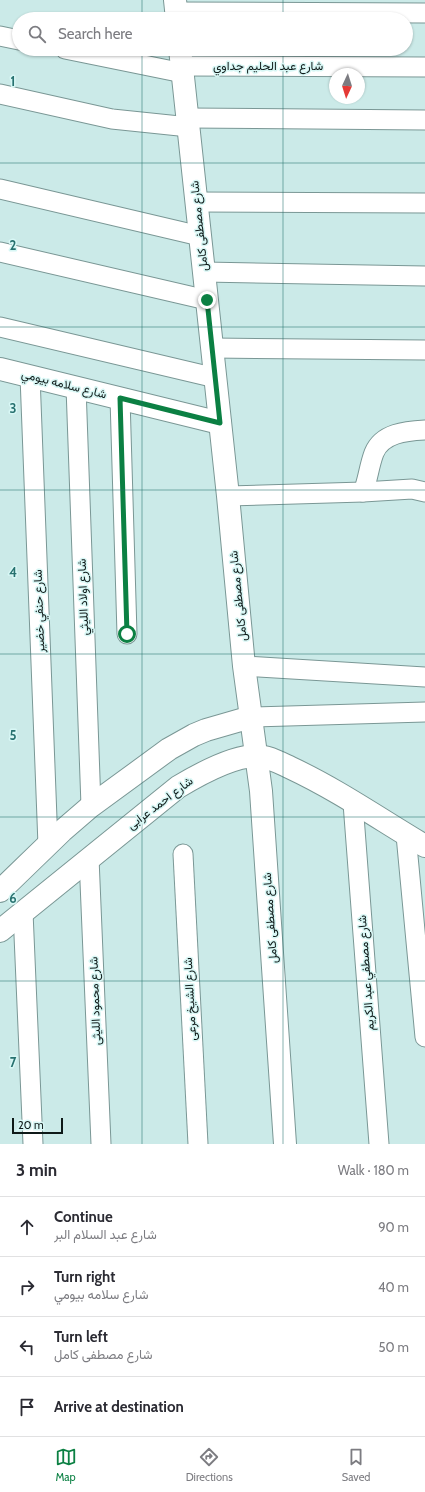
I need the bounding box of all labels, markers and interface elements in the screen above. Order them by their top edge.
search box [12,12,413,56]
icon: search [26,23,48,45]
text: Search here [58,25,133,43]
street label: شارع عبد الحليم جداوي [213,58,323,76]
north arrow [329,68,365,104]
text: 1 [11,73,15,89]
street label: شارع مصطفى كامل [186,180,213,272]
text: 2 [10,237,17,253]
route end [198,291,216,309]
street label: شارع سلامه بيومي [19,366,108,404]
text: 3 [9,400,17,416]
street label: شارع مصطفى كامل [225,550,252,642]
street label: شارع اولاد الليثي [74,558,94,636]
text: 4 [9,564,17,580]
street label: شارع حنفي خضير [30,569,50,654]
route start [118,625,136,643]
text: 5 [10,727,17,743]
street label: شارع احمد عرابى [124,773,197,834]
street label: شارع مصطفى كامل [259,872,282,964]
text: 6 [9,890,17,906]
street label: شارع مصطفي عبد الكريم [354,914,380,1031]
street label: شارع محمود الليثى [85,956,106,1046]
street label: شارع الشيخ مرعى [180,957,201,1041]
text: 7 [10,1054,17,1070]
scale bar [12,1116,63,1135]
text: 20 m [18,1118,44,1132]
text: 3 min [16,1160,57,1180]
text: Walk · 180 m [338,1162,409,1178]
text: Continue [54,1208,113,1226]
icon: ahead [16,1216,38,1238]
text: 90 m [378,1219,409,1235]
text: شارع عبد السلام البر [54,1226,157,1242]
text: Turn right [54,1268,115,1286]
icon: right [16,1276,38,1298]
text: 40 m [378,1279,409,1295]
text: شارع سلامه بيومي [54,1286,148,1302]
text: Turn left [54,1328,108,1346]
icon: left [16,1336,38,1358]
text: 50 m [379,1339,409,1355]
text: شارع مصطفى كامل [54,1346,153,1362]
icon: arrive [16,1396,38,1418]
text: Arrive at destination [54,1398,184,1416]
tab: Map [55,1446,77,1484]
tab: Directions [186,1446,233,1484]
tab: Saved [342,1446,370,1484]

